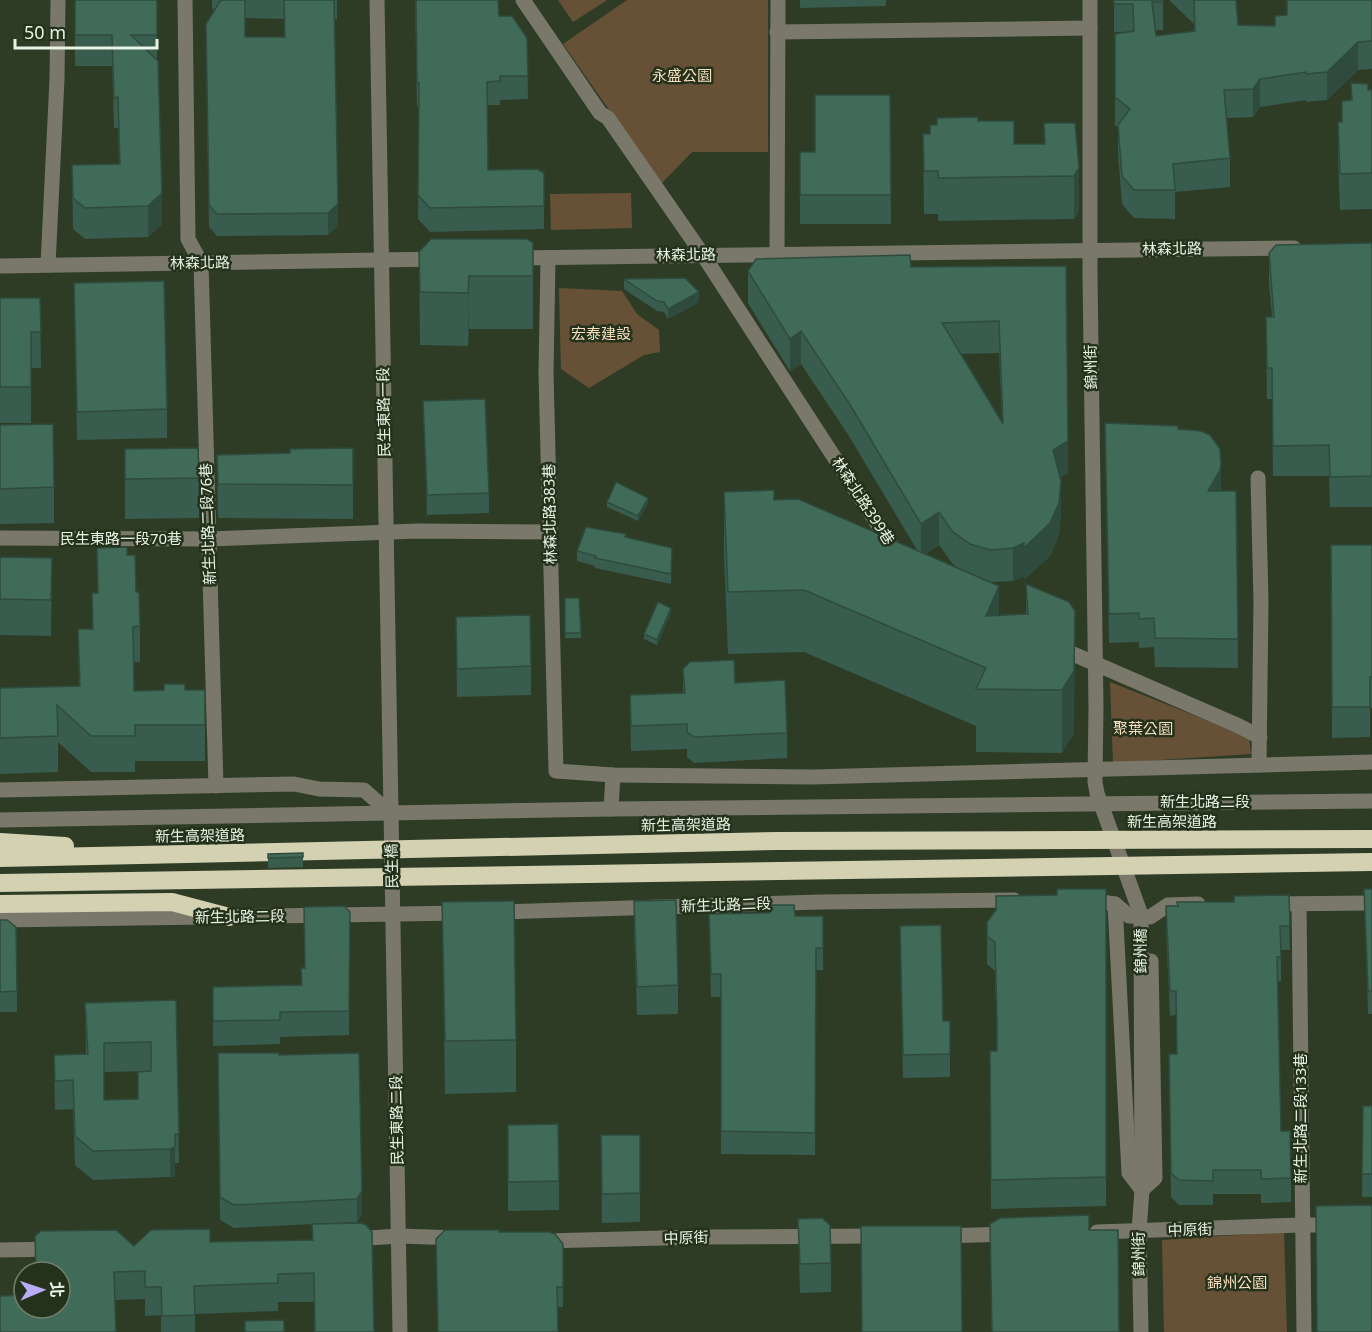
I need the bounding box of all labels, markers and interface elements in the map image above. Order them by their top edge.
scale bar [15,12,158,50]
text: 50 m [24,20,66,44]
park label: 永盛公園 [652,65,712,85]
street label: 林森北路 [1142,237,1202,259]
street label: 林森北路 [656,243,716,265]
street label: 林森北路 [170,251,230,273]
park label: 宏泰建設 [571,323,631,343]
street label: 錦州街 [1080,344,1100,390]
street label: 民生東路一段 [372,367,394,457]
street label: 林森北路399巷 [828,453,900,548]
street label: 新生北路二段76巷 [195,463,219,585]
street label: 林森北路383巷 [538,463,560,565]
street label: 民生東路一段70巷 [60,528,182,548]
park label: 聚葉公園 [1113,718,1173,738]
street label: 新生北路二段 [1160,791,1250,811]
street label: 新生高架道路 [1127,811,1217,831]
street label: 新生高架道路 [641,813,731,835]
street label: 新生高架道路 [155,824,245,846]
street label: 民生橋 [381,843,401,889]
street label: 新生北路二段 [681,892,771,916]
street label: 新生北路二段 [195,905,285,927]
street label: 錦州橋 [1130,928,1150,974]
street label: 新生北路二段133巷 [1290,1053,1310,1183]
street label: 民生東路二段 [385,1075,407,1165]
street label: 中原街 [1167,1218,1213,1240]
street label: 中原街 [663,1226,709,1248]
street label: 錦州街 [1128,1231,1148,1277]
north arrow [12,1260,72,1320]
park label: 錦州公園 [1207,1272,1267,1292]
text: 北 [46,1281,68,1298]

